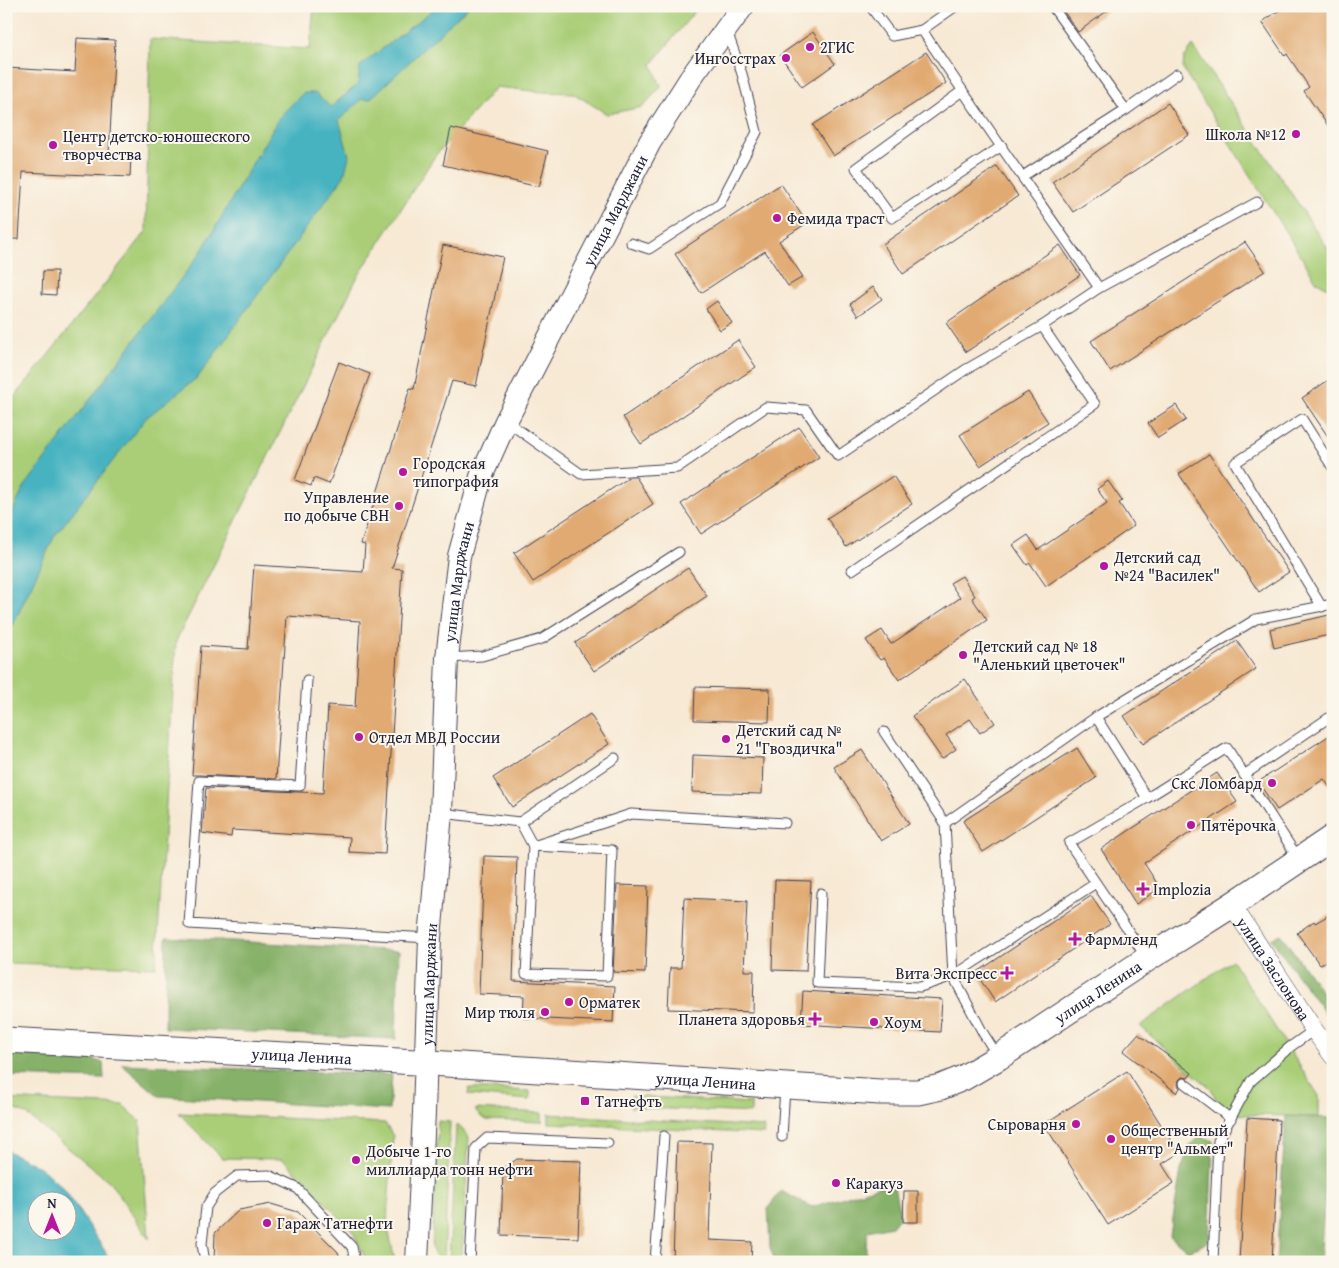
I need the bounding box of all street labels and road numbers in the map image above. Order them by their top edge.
street label: улица Марджани [576,150,654,271]
street label: улица Марджани [437,518,480,645]
street label: улица Заслонова [1230,911,1317,1025]
street label: улица Марджани [414,922,443,1047]
street label: улица Ленина [1049,954,1146,1030]
street label: улица Ленина [250,1041,353,1070]
street label: улица Ленина [654,1066,757,1096]

